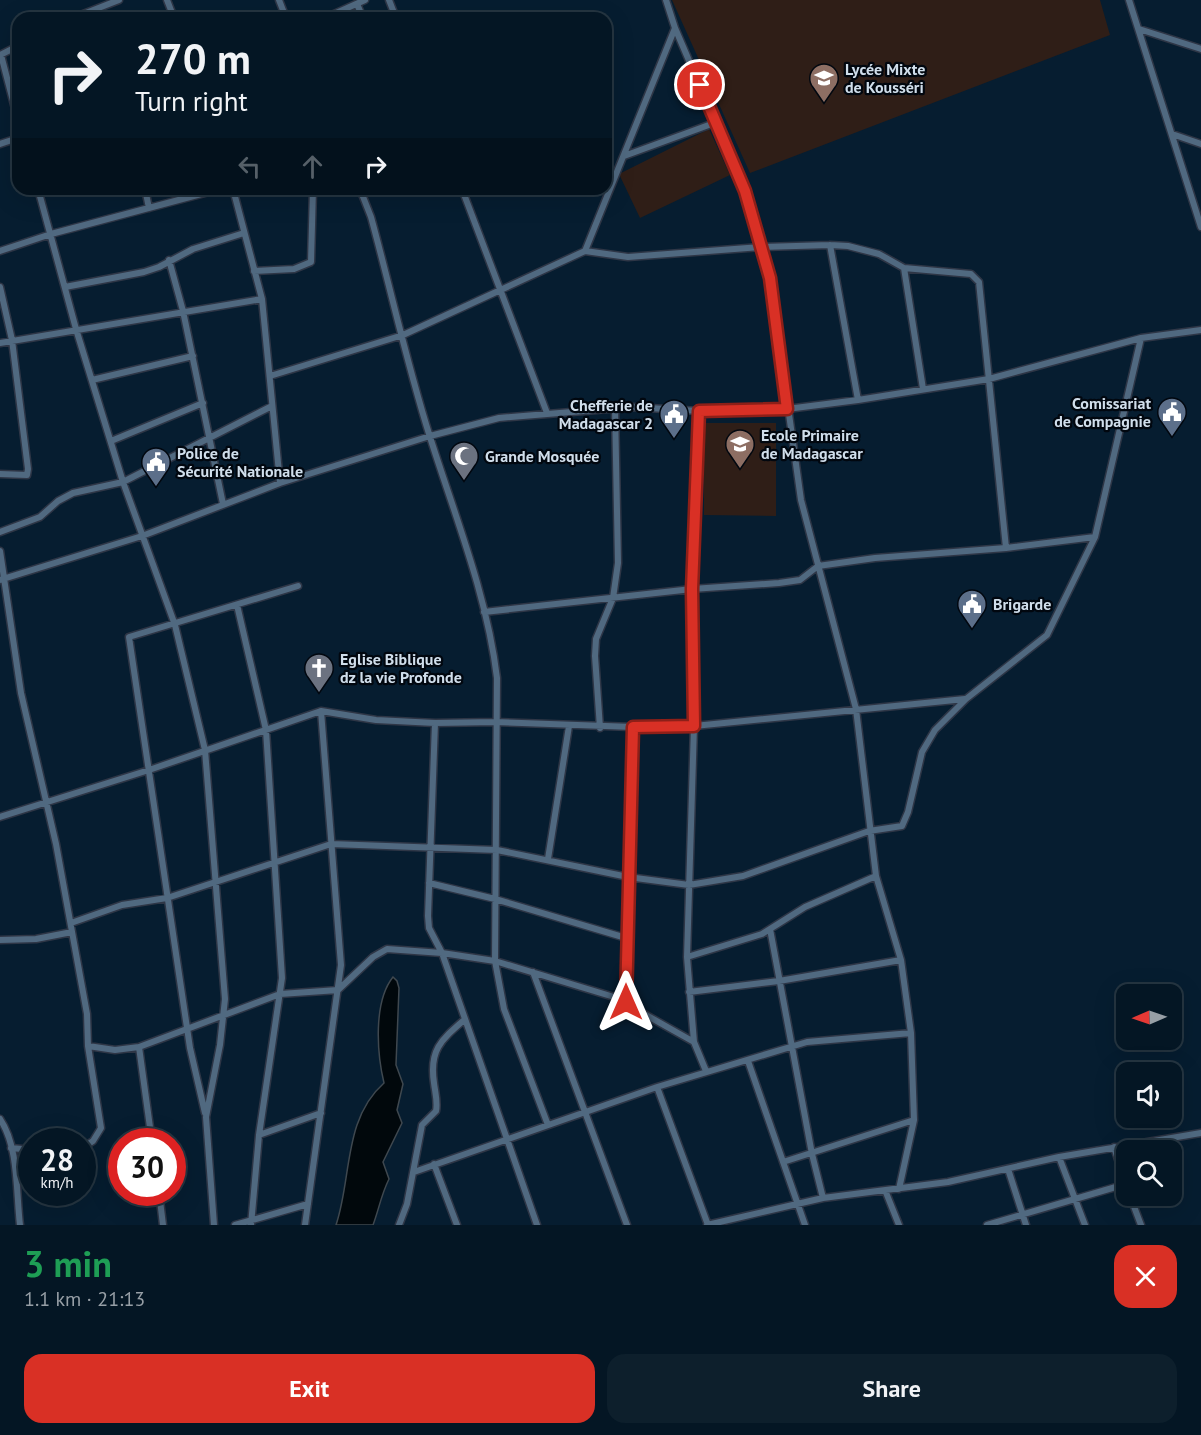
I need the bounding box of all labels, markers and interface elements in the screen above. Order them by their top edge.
text: 270 m [135,31,251,86]
icon: right [36,36,114,114]
pin [674,59,725,110]
place label: Lycée Mixte de Kousséri [845,59,925,97]
school or university icon: Lycée Mixte de Kousséri [808,62,840,104]
icon: arrive [683,68,716,101]
text: Turn right [135,84,248,118]
icon: left [233,150,266,183]
icon: ahead [296,150,329,183]
icon: right [359,150,392,183]
place label: Comissariat de Compagnie [1054,393,1151,431]
place label: Chefferie de Madagascar 2 [559,395,653,433]
public building icon: Comissariat de Compagnie [1156,396,1188,438]
public building icon: Chefferie de Madagascar 2 [658,398,690,440]
place label: Ecole Primaire de Madagascar [761,425,863,463]
school or university icon: Ecole Primaire de Madagascar [724,428,756,470]
mosque icon: Grande Mosquée [448,440,480,482]
place label: Police de Sécurité Nationale [177,443,303,481]
public building icon: Police de Sécurité Nationale [140,446,172,488]
place label: Grande Mosquée [485,446,599,466]
public building icon: Brigarde [956,588,988,630]
place label: Brigarde [993,594,1051,614]
place label: Eglise Biblique dz la vie Profonde [340,649,462,687]
church icon: Eglise Biblique dz la vie Profonde [303,652,335,694]
position arrow [594,970,658,1034]
north arrow [1116,984,1182,1050]
map controls [1116,984,1182,1206]
button: sound [1116,1062,1182,1128]
speed limit sign: 30 [108,1128,186,1206]
text: 28 [40,1140,74,1179]
button: search [1116,1140,1182,1206]
text: km/h [41,1173,73,1192]
text: 3 min [24,1240,112,1287]
button: close [1114,1245,1177,1308]
text: 1.1 km · 21:13 [24,1286,145,1312]
button: Exit [24,1354,595,1423]
button: Share [607,1354,1177,1423]

